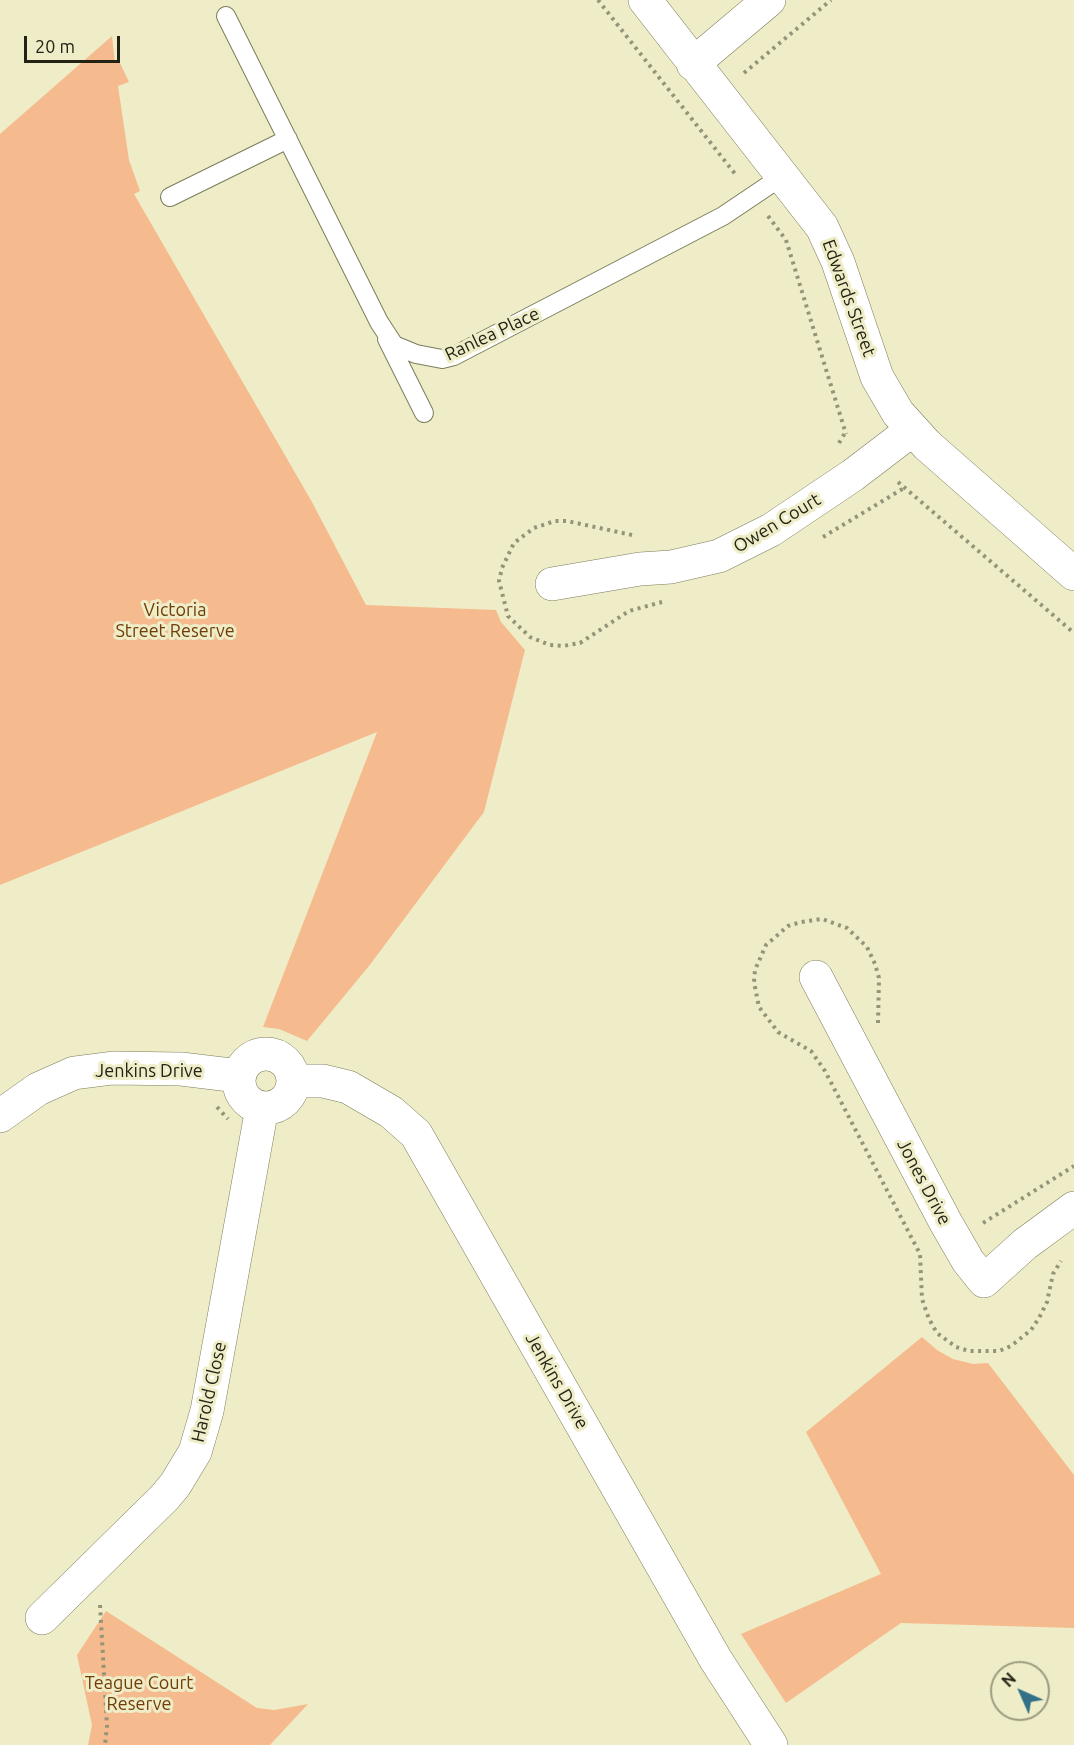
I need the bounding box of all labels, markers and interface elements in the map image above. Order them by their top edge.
scale bar [27,24,123,62]
text: 20 m [35,36,75,56]
street label: Edwards Street [818,236,880,360]
street label: Ranlea Place [441,303,543,365]
street label: Owen Court [729,489,825,557]
park label: Victoria Street Reserve [115,599,235,642]
street label: Jenkins Drive [95,1060,203,1082]
street label: Jones Drive [892,1135,956,1229]
street label: Jenkins Drive [521,1329,593,1433]
street label: Harold Close [187,1340,231,1444]
north arrow [990,1661,1050,1721]
text: N [998,1669,1019,1690]
park label: Teague Court Reserve [85,1672,193,1714]

